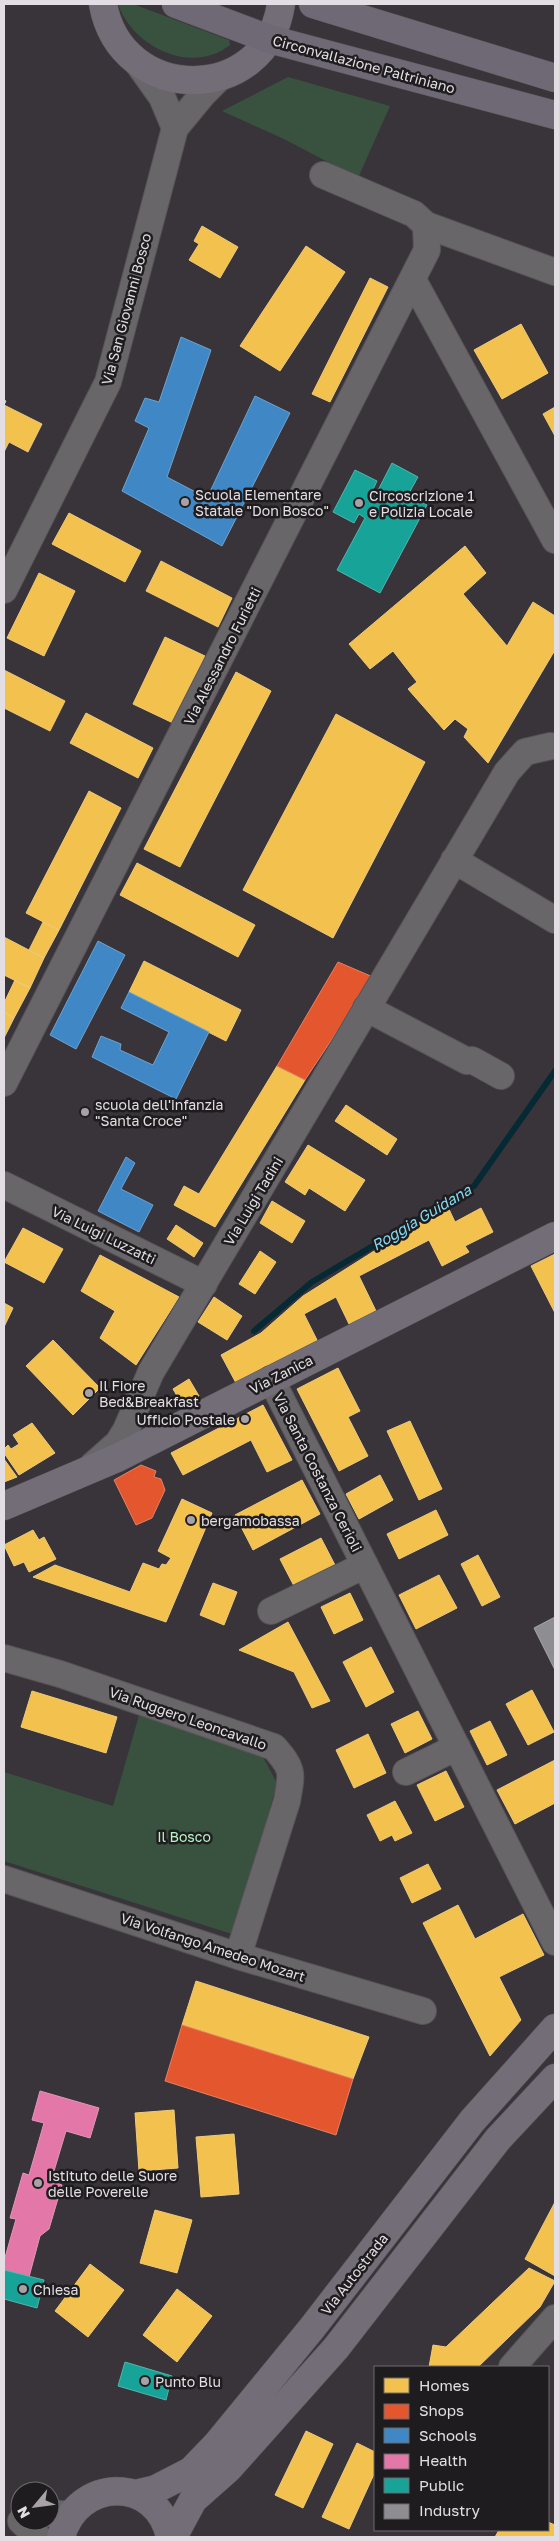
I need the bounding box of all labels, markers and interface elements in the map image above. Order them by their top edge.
street label: Circonvallazione Paltriniano [271,31,457,97]
street label: Via San Giovanni Bosco [98,231,154,387]
place label: Scuola Elementare Statale "Don Bosco" [195,486,329,519]
place label: Circoscrizione 1 e Polizia Locale [369,487,474,520]
marker: Scuola Elementare Statale "Don Bosco" [179,496,191,508]
marker: Circoscrizione 1 e Polizia Locale [353,497,365,509]
street label: Via Alessandro Furietti [180,584,264,728]
place label: scuola dell'infanzia "Santa Croce" [95,1096,224,1129]
marker: scuola dell'infanzia "Santa Croce" [79,1106,91,1118]
street label: Via Luigi Tadini [220,1154,286,1248]
water label: Roggia Guidana [368,1180,475,1255]
street label: Via Luigi Luzzatti [49,1202,159,1268]
street label: Via Zanica [247,1351,315,1397]
place label: Il Fiore Bed&Breakfast [99,1377,199,1410]
marker: Il Fiore Bed&Breakfast [83,1387,95,1399]
street label: Via Santa Costanza Cerioli [270,1390,366,1554]
place label: Ufficio Postale [137,1411,235,1428]
marker: Ufficio Postale [239,1413,251,1425]
place label: bergamobassa [201,1512,300,1529]
marker: bergamobassa [185,1514,197,1526]
street label: Via Ruggero Leoncavallo [107,1683,269,1753]
park label: Il Bosco [157,1828,211,1845]
street label: Via Volfango Amedeo Mozart [119,1909,307,1985]
place label: Istituto delle Suore delle Poverelle [48,2167,177,2200]
marker: Istituto delle Suore delle Poverelle [32,2177,44,2189]
street label: Via Autostrada [317,2230,391,2318]
place label: Chiesa [33,2281,78,2298]
marker: Chiesa [17,2283,29,2295]
legend [374,2366,549,2531]
place label: Punto Blu [155,2373,221,2390]
marker: Punto Blu [139,2375,151,2387]
text: Homes [419,2376,469,2394]
text: Shops [419,2401,464,2419]
text: Schools [419,2426,477,2444]
text: Health [419,2451,467,2469]
text: Public [419,2476,464,2494]
north arrow [10,2481,60,2531]
text: Industry [419,2501,480,2519]
text: N [13,2504,33,2521]

